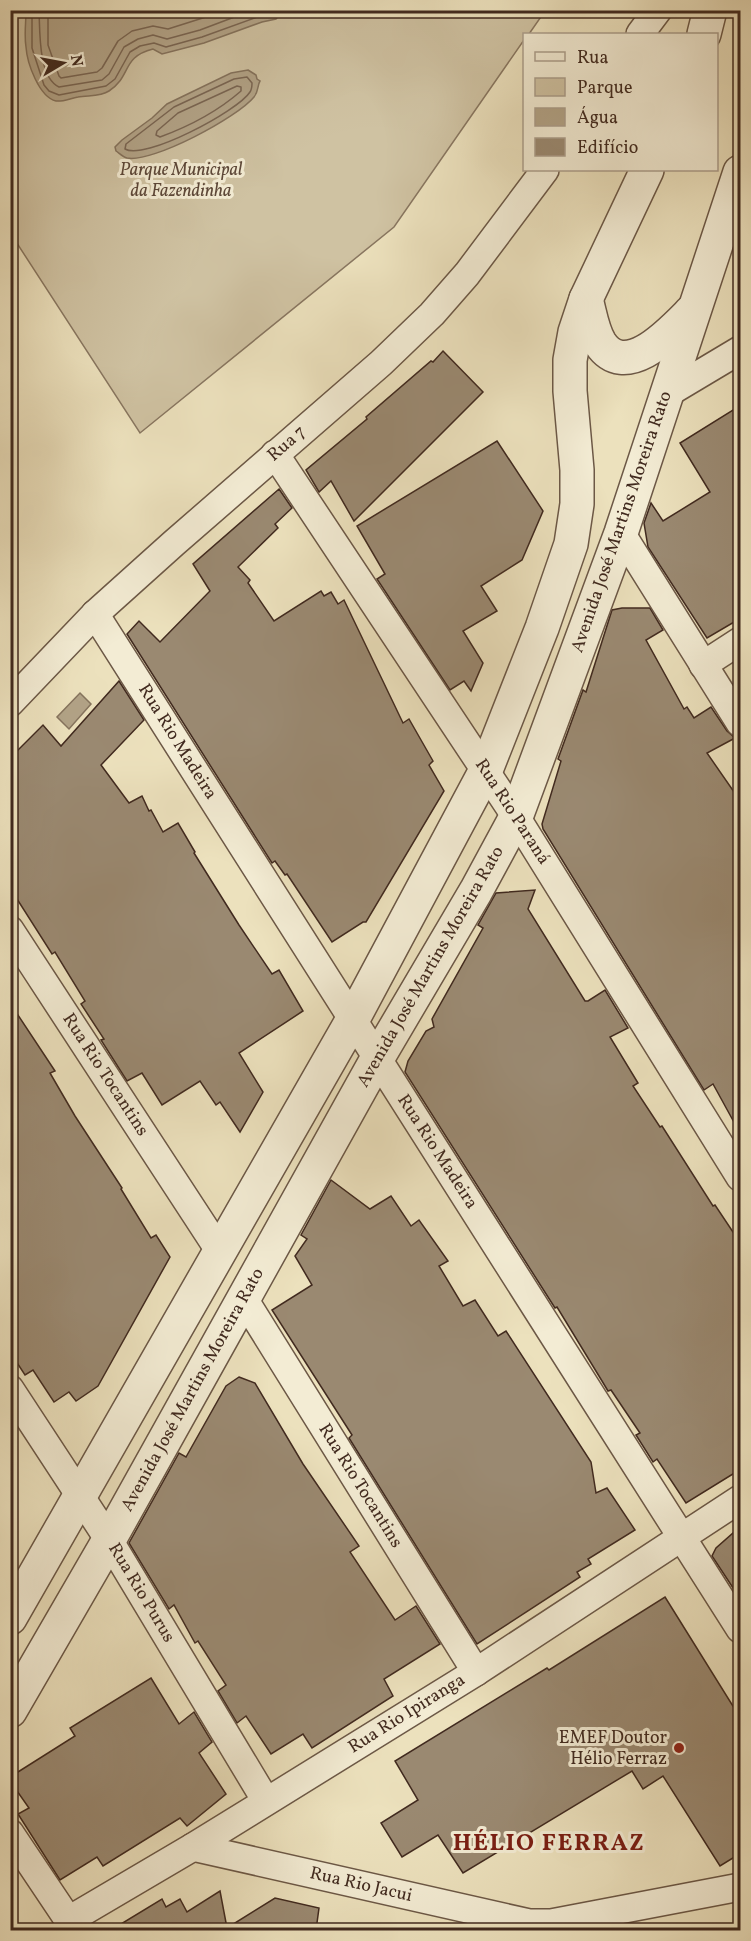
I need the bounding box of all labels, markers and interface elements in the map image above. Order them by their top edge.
north arrow [33,33,93,93]
legend [523,33,718,171]
text: Rua [577,46,608,71]
text: N [64,53,88,69]
text: Parque [577,76,632,101]
text: Água [577,106,618,131]
text: Edifício [577,136,638,161]
park label: Parque Municipal da Fazendinha [120,158,243,204]
street label: Avenida José Martins Moreira Rato [565,388,679,656]
street label: Rua 7 [262,420,312,468]
street label: Rua Rio Madeira [131,679,223,805]
street label: Rua Rio Paraná [468,754,556,870]
street label: Avenida José Martins Moreira Rato [351,842,511,1092]
street label: Rua Rio Tocantins [56,1009,154,1141]
street label: Rua Rio Madeira [390,1090,484,1214]
street label: Avenida José Martins Moreira Rato [115,1264,271,1516]
street label: Rua Rio Tocantins [312,1419,408,1553]
street label: Rua Rio Purus [101,1539,181,1647]
street label: Rua Rio Ipiranga [344,1668,470,1760]
place label: EMEF Doutor Hélio Ferraz [559,1726,667,1772]
marker: EMEF Doutor Hélio Ferraz [672,1741,686,1755]
district label: HÉLIO FERRAZ [453,1827,645,1861]
street label: Rua Rio Jacui [307,1861,415,1909]

